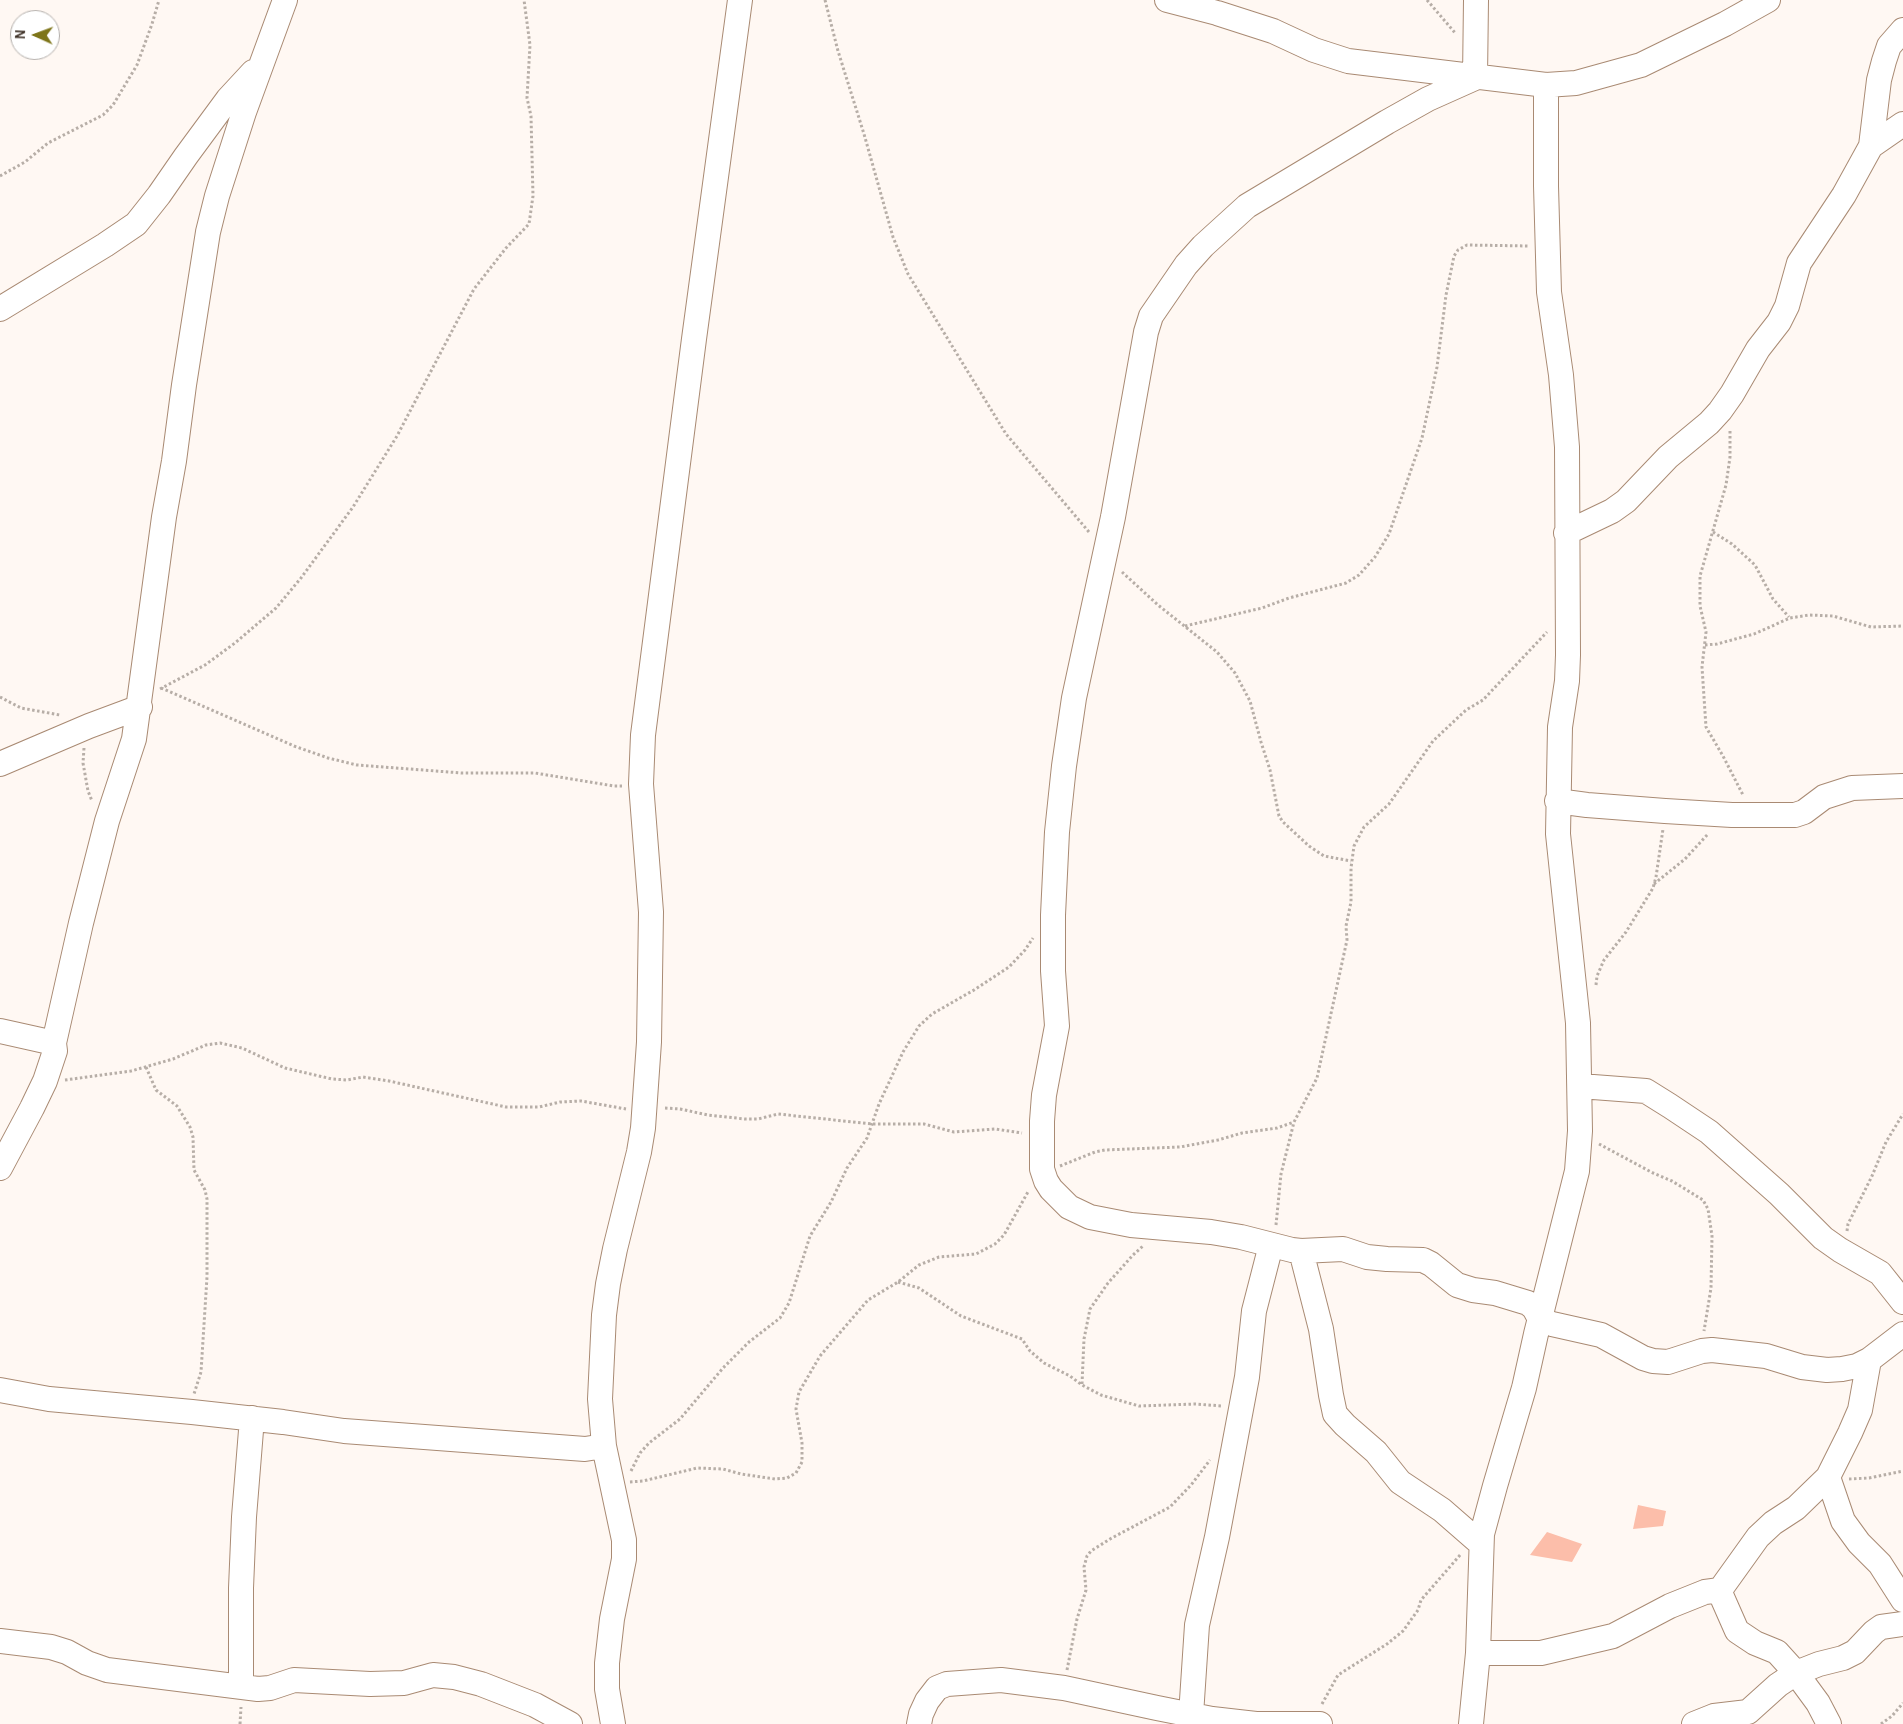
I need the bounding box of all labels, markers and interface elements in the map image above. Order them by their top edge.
north arrow [10,10,60,60]
text: N [14,29,28,40]

